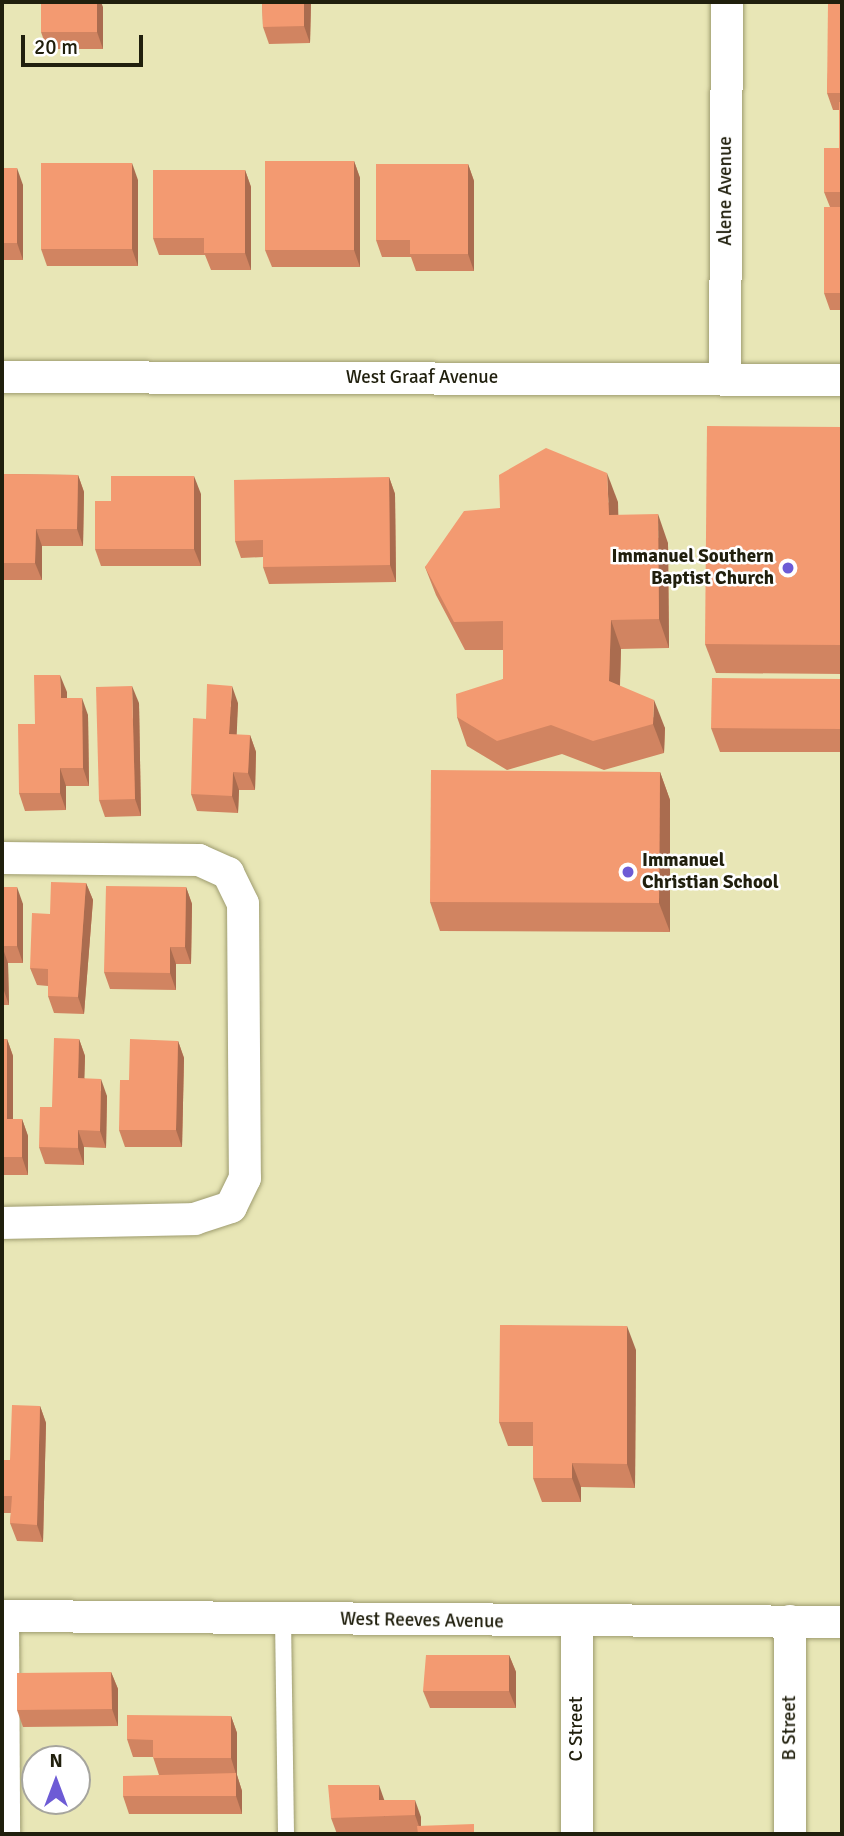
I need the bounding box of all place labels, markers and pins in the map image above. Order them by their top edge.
place label: Immanuel Southern Baptist Church [611,546,774,590]
marker: Immanuel Southern Baptist Church [780,560,796,576]
place label: Immanuel Christian School [642,850,779,894]
marker: Immanuel Christian School [620,864,636,880]

